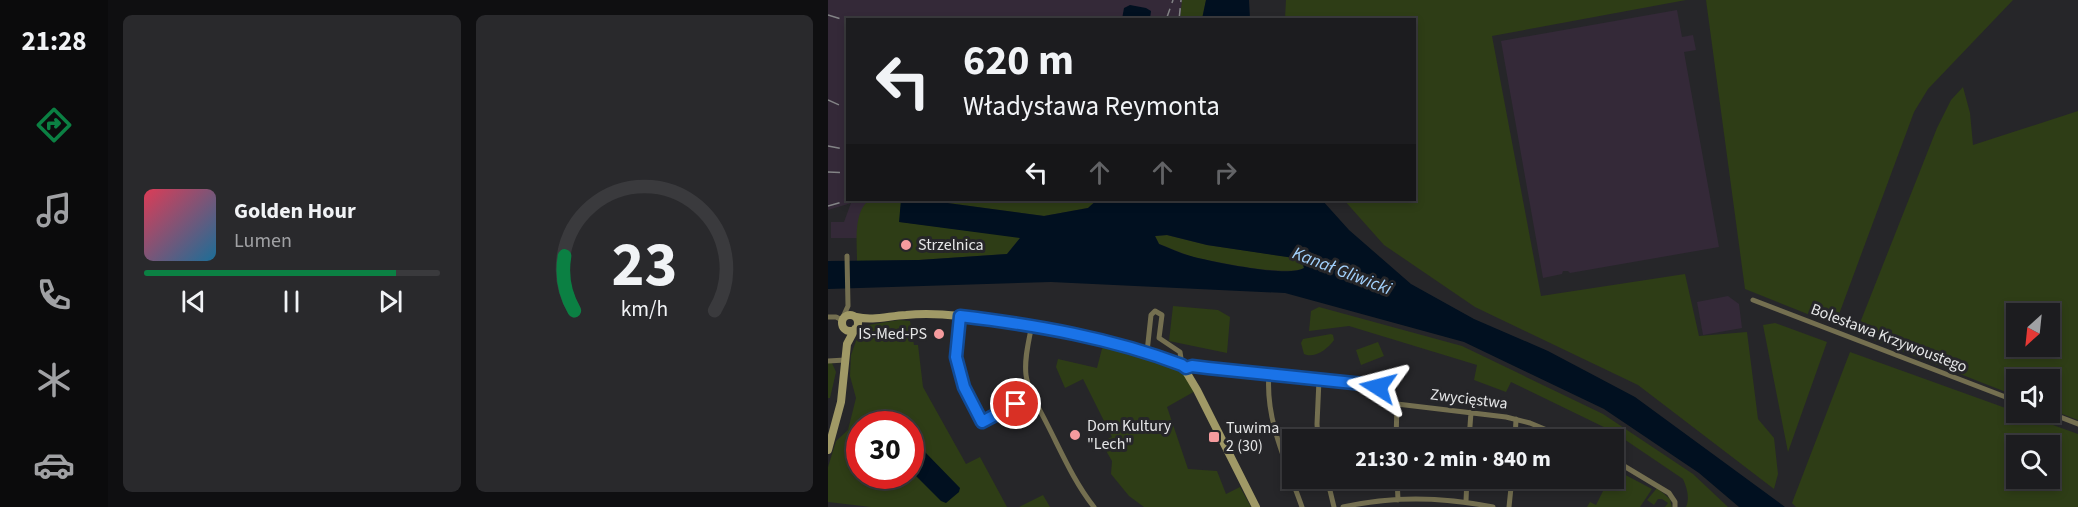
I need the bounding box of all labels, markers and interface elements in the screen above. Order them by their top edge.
text: 21:28 [21,22,87,61]
text: 620 m [963,31,1074,91]
icon: left [864,42,942,120]
text: Władysława Reymonta [963,87,1220,126]
icon: directions [33,104,75,146]
icon: left [1020,156,1053,189]
icon: ahead [1083,156,1116,189]
icon: ahead [1146,156,1179,189]
icon: right [1209,156,1242,189]
icon: music [33,189,75,231]
text: Golden Hour [234,195,356,227]
text: 23 [611,221,677,310]
text: Lumen [234,227,292,255]
place label: Strzelnica [918,234,984,256]
marker: Strzelnica [899,238,913,252]
water label: Kanał Gliwicki [1289,241,1396,302]
icon: phone [33,274,75,316]
icon: previous [177,285,210,318]
icon: pause [275,285,308,318]
icon: next [374,285,407,318]
text: km/h [620,294,668,325]
street label: Bolesława Krzywoustego [1808,298,1970,378]
north arrow [2006,303,2060,357]
map controls [2006,303,2060,489]
place label: IS-Med-PS [858,323,927,345]
marker: IS-Med-PS [932,327,946,341]
position arrow [1346,355,1410,419]
icon: climate [33,359,75,401]
button: sound [2006,369,2060,423]
pin [990,378,1041,429]
street label: Zwycięstwa [1429,383,1509,415]
icon: arrive [999,387,1032,420]
speed limit sign: 30 [846,411,924,489]
place label: Dom Kultury "Lech" [1087,415,1172,455]
place label: Tuwima 2 (30) [1226,417,1279,457]
marker: Dom Kultury "Lech" [1068,428,1082,442]
marker: Tuwima 2 (30) [1207,430,1221,444]
button: search [2006,435,2060,489]
text: 21:30 · 2 min · 840 m [1355,443,1551,475]
icon: car [33,444,75,486]

